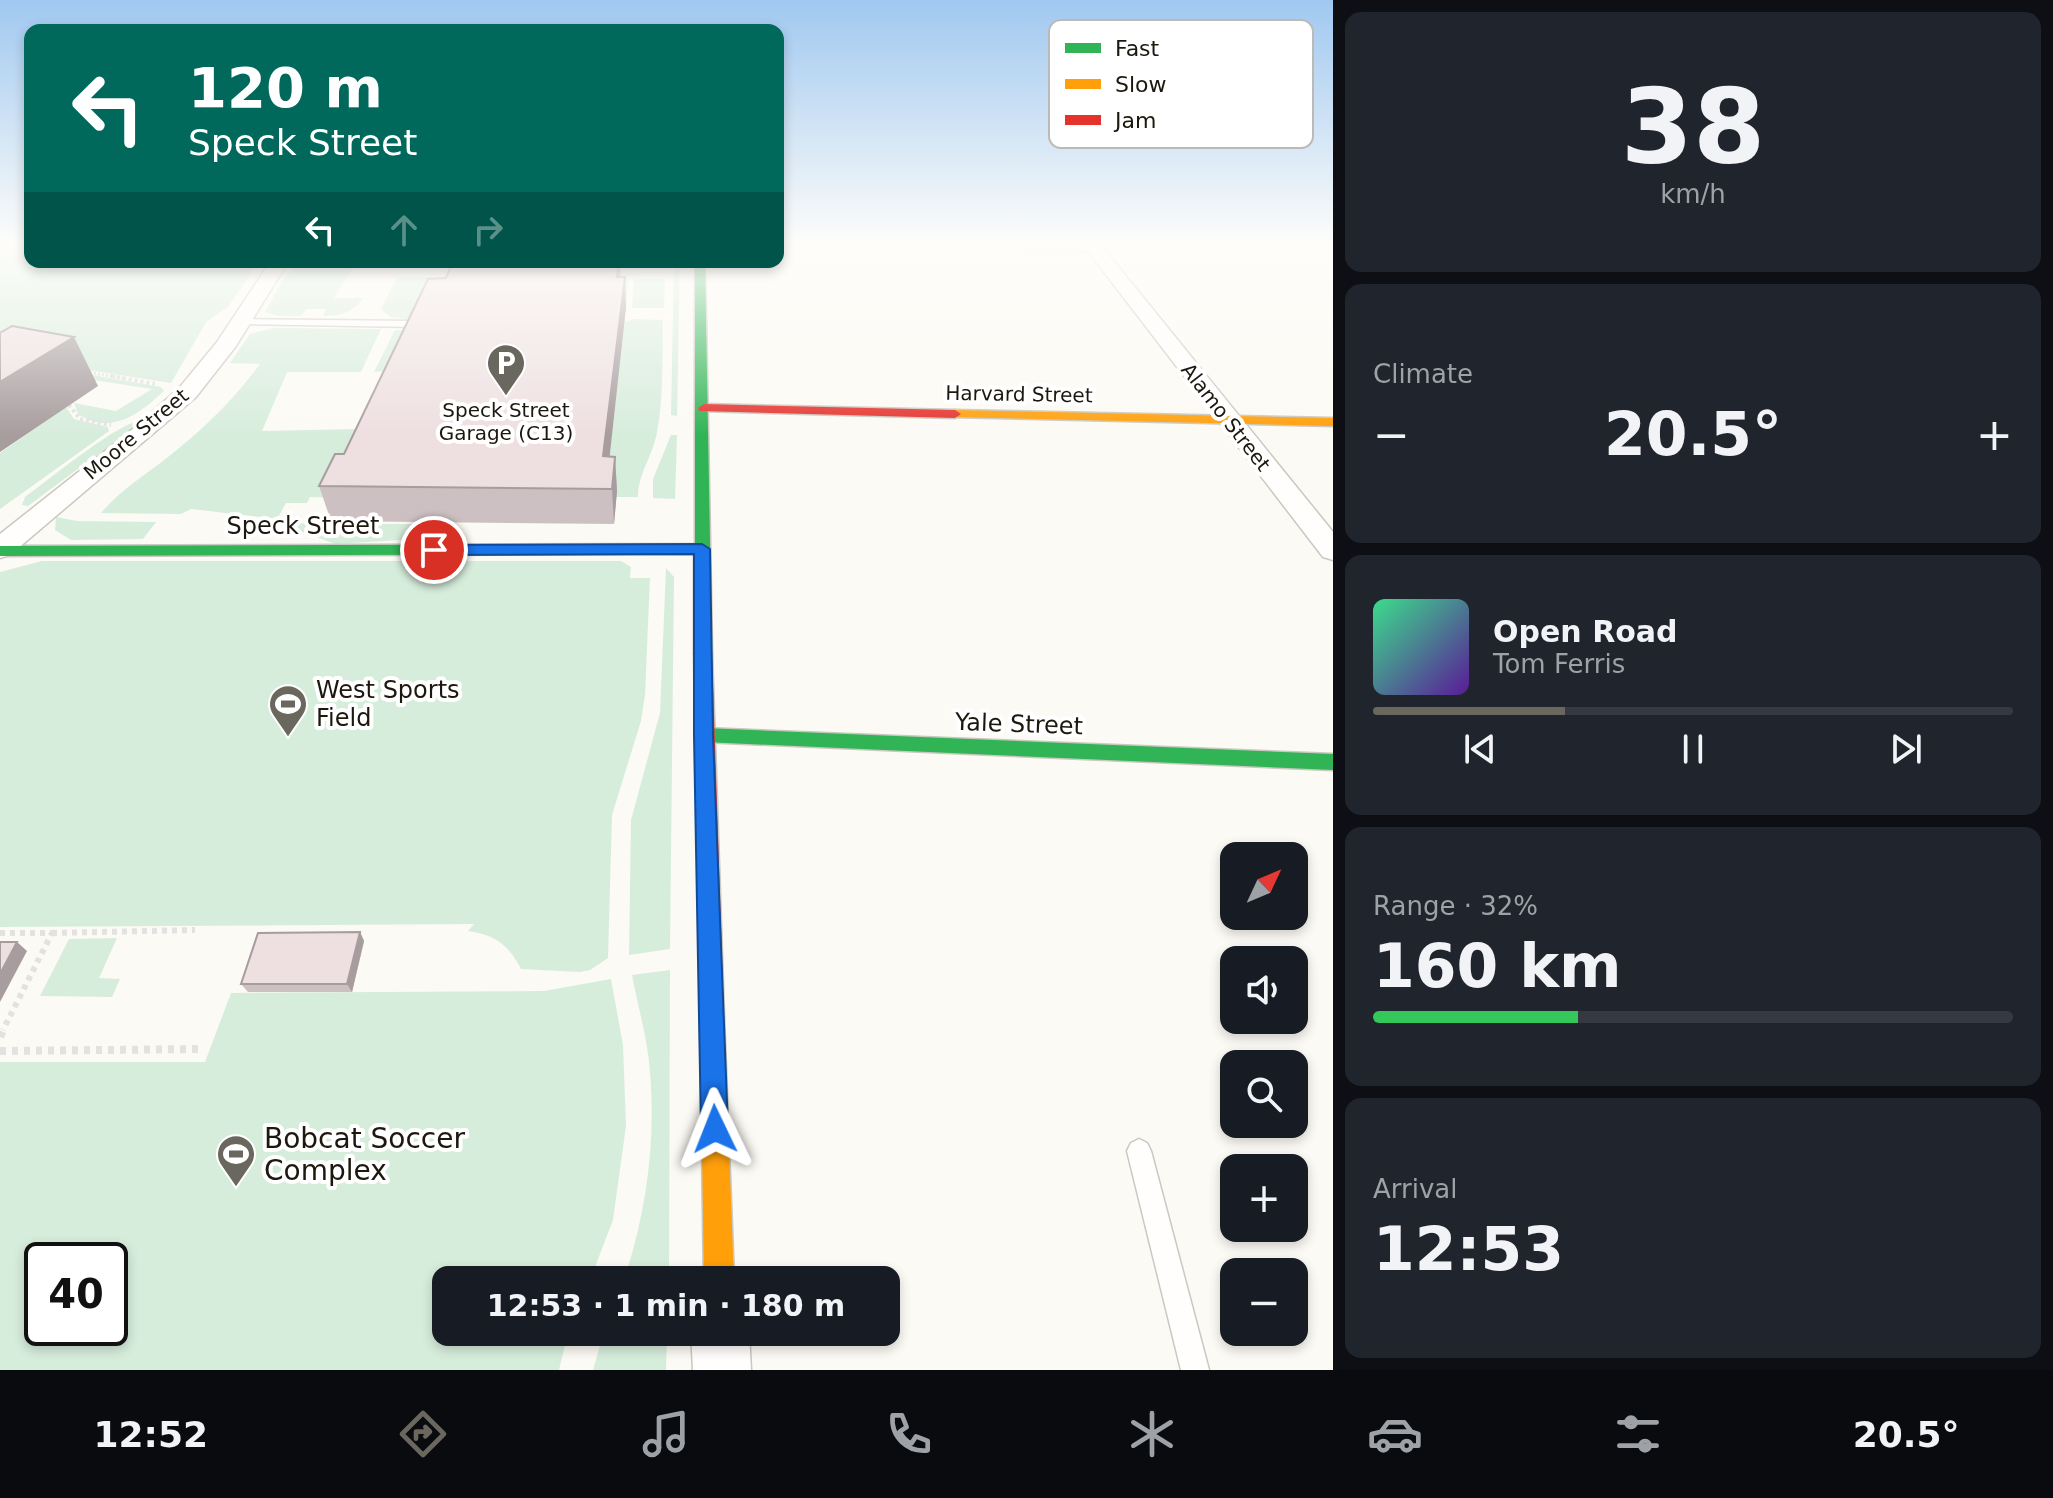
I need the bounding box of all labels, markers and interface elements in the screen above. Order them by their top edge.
legend [1049,20,1313,148]
text: Fast [1115,36,1160,61]
text: 120 m [188,55,383,120]
icon: left [56,56,160,160]
text: 38 [1621,66,1765,188]
text: Slow [1115,72,1167,97]
text: Jam [1113,108,1156,133]
text: Speck Street [188,122,417,163]
text: km/h [1660,179,1726,209]
icon: left [298,208,342,252]
icon: ahead [382,208,426,252]
icon: right [466,208,510,252]
parking icon: Speck Street Garage (C13) [485,342,527,397]
street label: Alamo Street [1176,358,1276,476]
text: Climate [1373,359,1473,389]
street label: Harvard Street [945,381,1093,407]
street label: Moore Street [79,383,193,485]
place label: Speck Street Garage (C13) [439,398,573,445]
text: 20.5° [1604,399,1782,469]
text: − [1373,409,1410,460]
text: + [1976,409,2013,460]
street label: Speck Street [227,512,379,540]
pin [400,516,468,584]
icon: arrive [412,528,456,572]
text: Open Road [1493,614,1678,649]
text: Tom Ferris [1493,649,1625,679]
place label: West Sports Field [316,676,460,732]
sports icon: West Sports Field [267,683,309,738]
street label: Yale Street [954,708,1083,740]
icon: previous [1458,727,1502,771]
icon: pause [1671,727,1715,771]
icon: next [1884,727,1928,771]
north arrow [1220,842,1308,930]
map controls [1220,842,1308,1346]
text: Range · 32% [1373,891,1538,921]
text: 160 km [1373,931,1622,1001]
button: sound [1220,946,1308,1034]
button: search [1220,1050,1308,1138]
position arrow [673,1087,757,1171]
place label: Bobcat Soccer Complex [264,1122,465,1187]
sports icon: Bobcat Soccer Complex [215,1133,257,1188]
button: + [1220,1154,1308,1242]
text: Arrival [1373,1174,1457,1204]
text: 12:53 [1373,1214,1564,1284]
speed limit sign: 40 [24,1242,128,1346]
button: − [1220,1258,1308,1346]
text: 12:53 · 1 min · 180 m [487,1288,845,1323]
icon: directions [395,1406,451,1462]
icon: music [638,1406,694,1462]
icon: phone [881,1406,937,1462]
icon: climate [1124,1406,1180,1462]
icon: car [1367,1406,1423,1462]
icon: filters [1610,1406,1666,1462]
text: 12:52 [93,1414,208,1455]
text: 20.5° [1853,1414,1959,1455]

